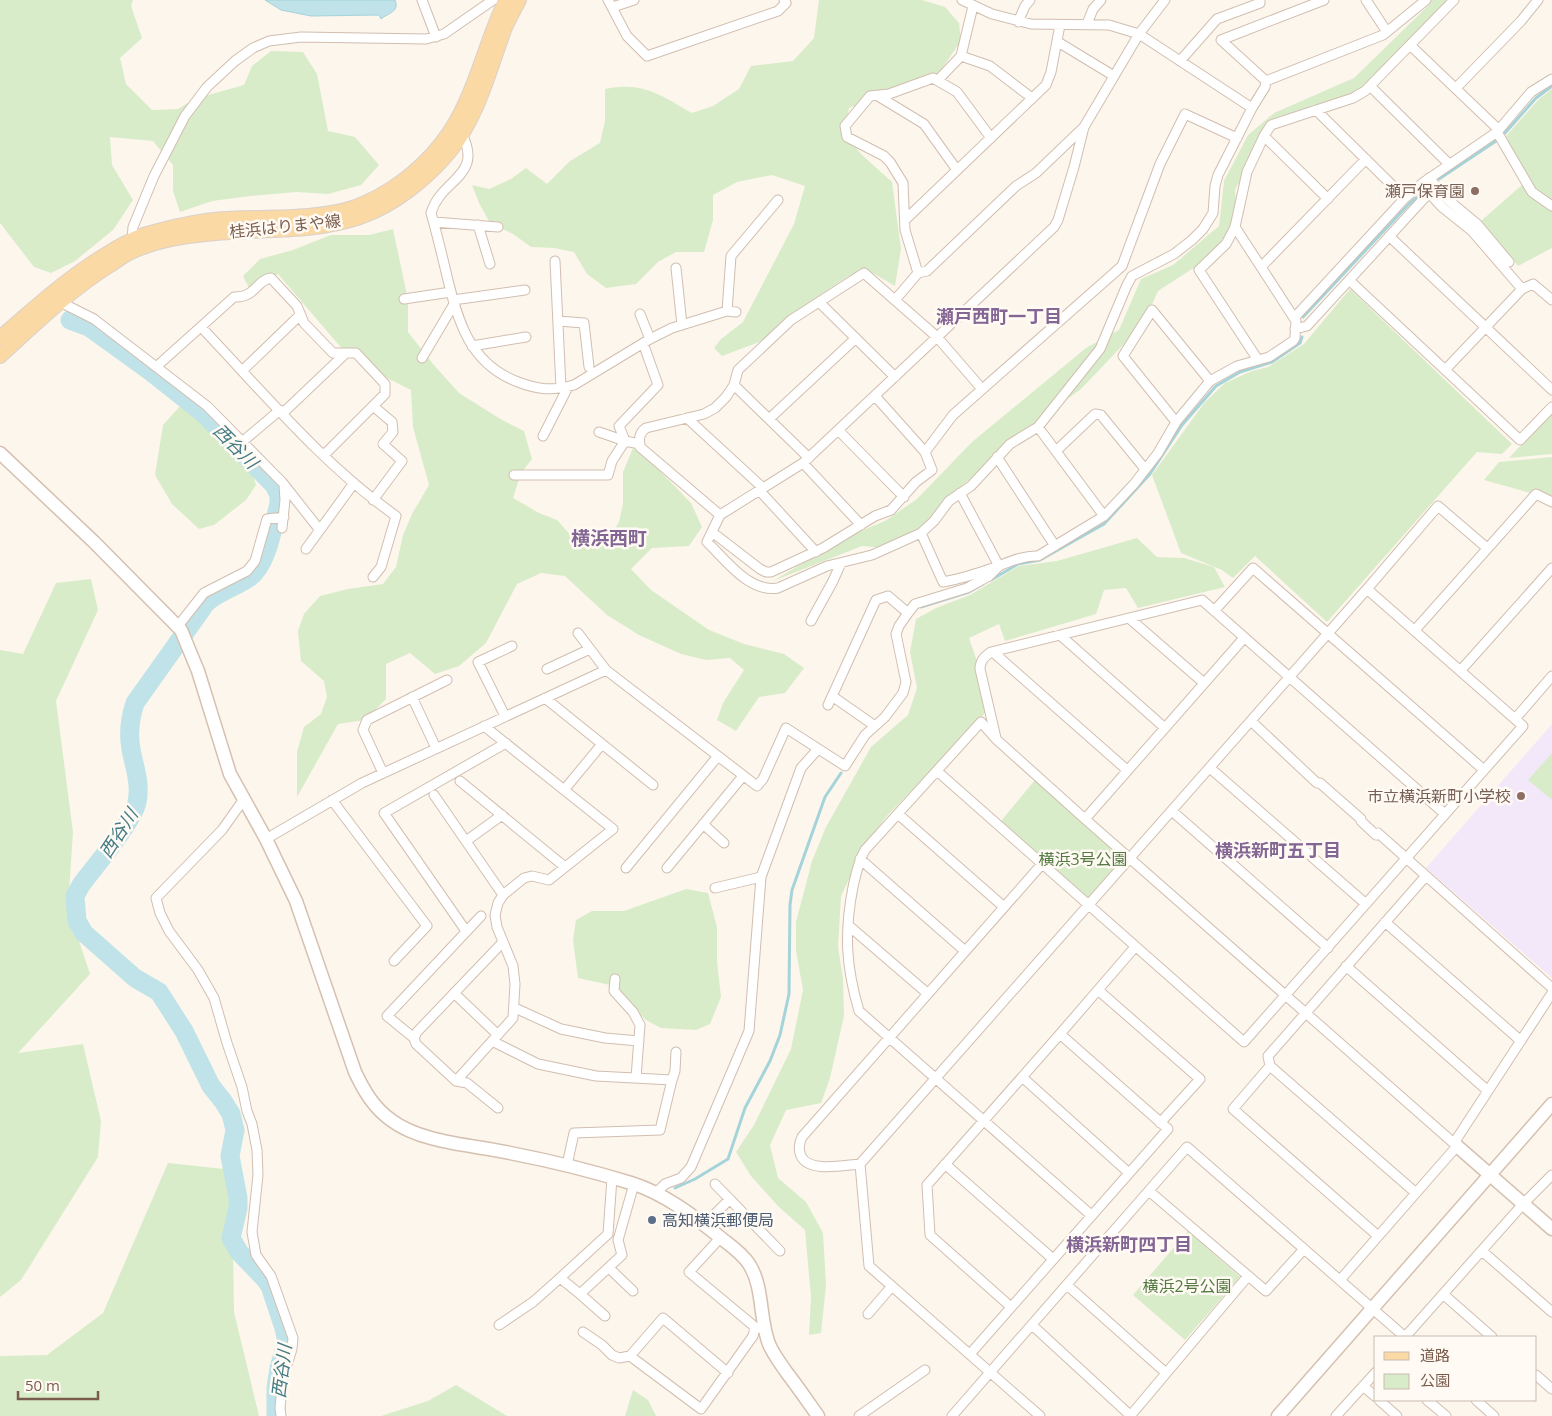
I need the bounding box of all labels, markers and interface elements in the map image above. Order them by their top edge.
place label: 瀬戸保育園 [1385,180,1465,202]
marker: 瀬戸保育園 [1469,185,1481,197]
street label: 桂浜はりまや線 [228,209,342,243]
district label: 瀬戸西町一丁目 [936,304,1062,328]
water label: 西谷川 [208,418,265,475]
district label: 横浜西町 [571,525,647,551]
place label: 市立横浜新町小学校 [1367,785,1511,807]
marker: 市立横浜新町小学校 [1515,790,1527,802]
water label: 西谷川 [93,802,144,862]
district label: 横浜新町五丁目 [1215,838,1341,862]
park label: 横浜3号公園 [1038,848,1128,870]
place label: 高知横浜郵便局 [662,1209,774,1231]
marker: 高知横浜郵便局 [646,1214,658,1226]
district label: 横浜新町四丁目 [1066,1232,1192,1256]
park label: 横浜2号公園 [1142,1275,1232,1297]
legend [1374,1336,1537,1401]
water label: 西谷川 [266,1341,296,1399]
text: 道路 [1420,1345,1450,1365]
scale bar [18,1368,98,1400]
text: 公園 [1420,1370,1450,1390]
text: 50 m [25,1375,60,1395]

